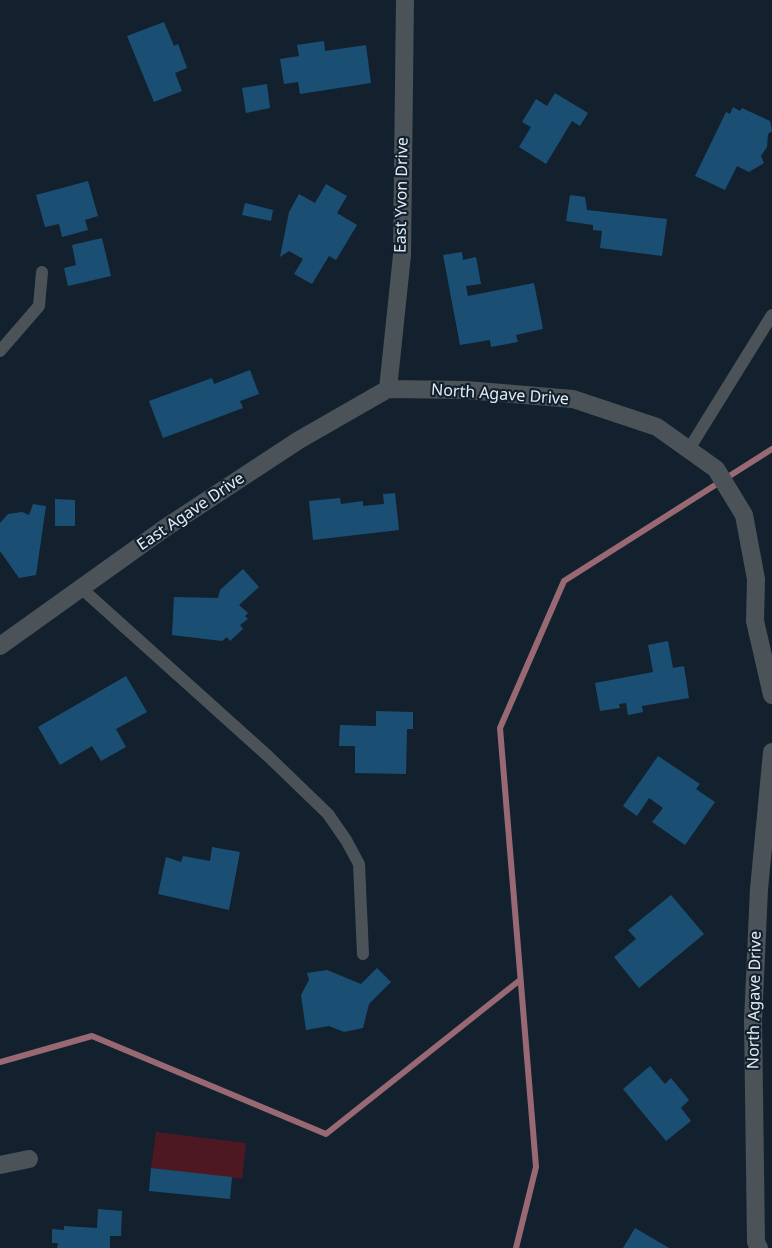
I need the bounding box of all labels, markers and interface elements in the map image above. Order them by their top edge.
street label: East Yvon Drive [391,137,413,253]
street label: North Agave Drive [430,381,570,409]
street label: East Agave Drive [134,469,248,555]
street label: North Agave Drive [744,931,766,1069]

